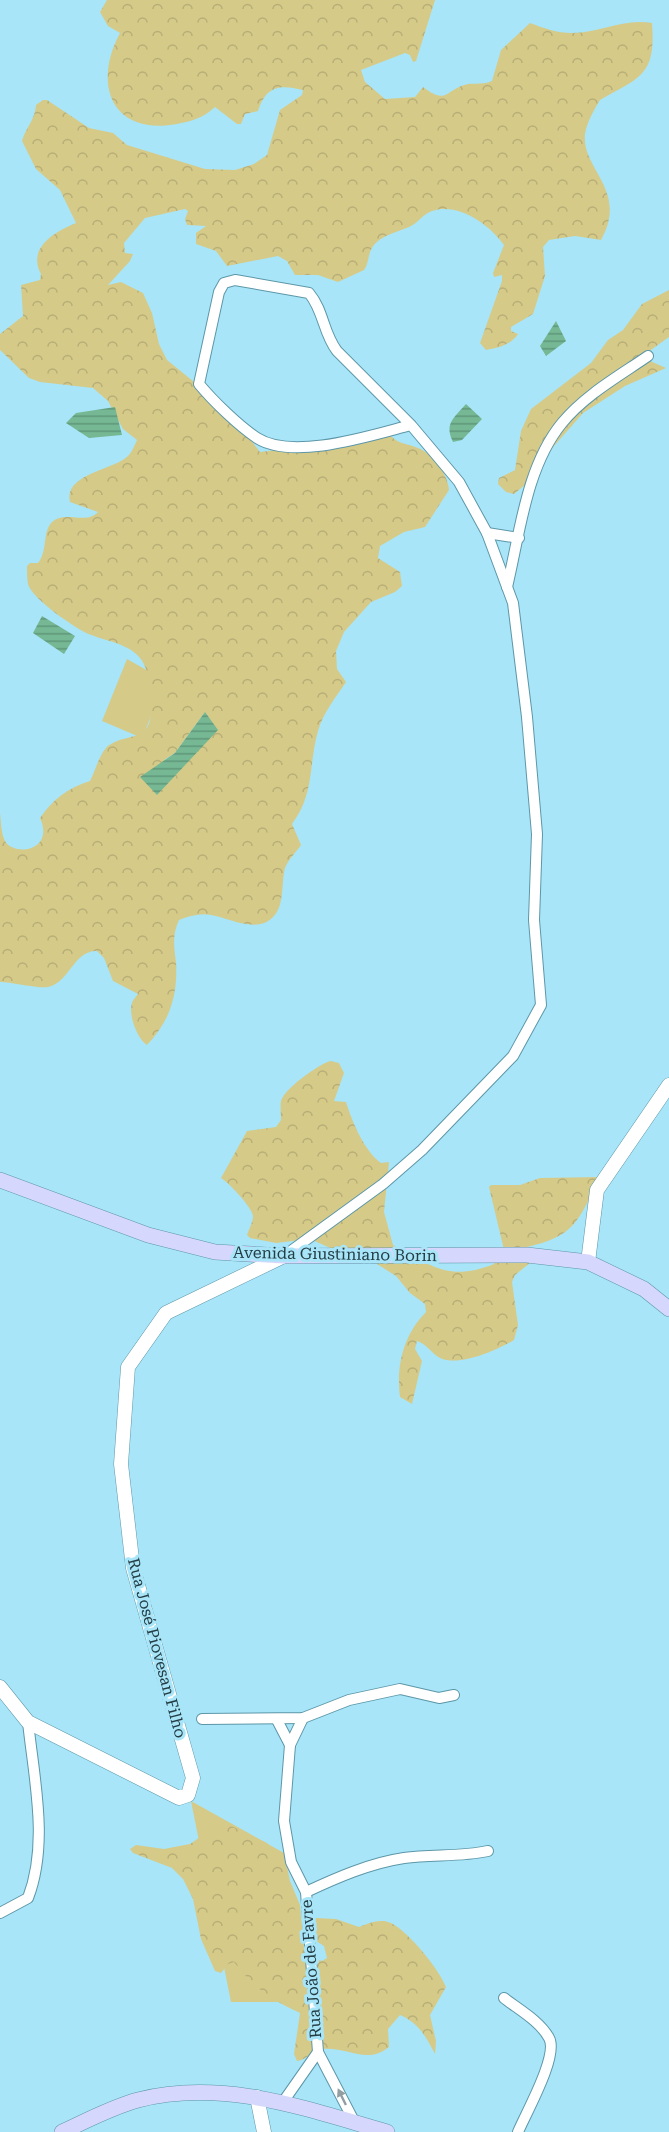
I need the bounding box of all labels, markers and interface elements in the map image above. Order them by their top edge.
street label: Avenida Giustiniano Borin [233,1243,437,1265]
street label: Rua José Piovesan Filho [124,1556,190,1740]
street label: Rua João de Favre [297,1899,325,2039]
one-way arrow [337,2088,346,2105]

